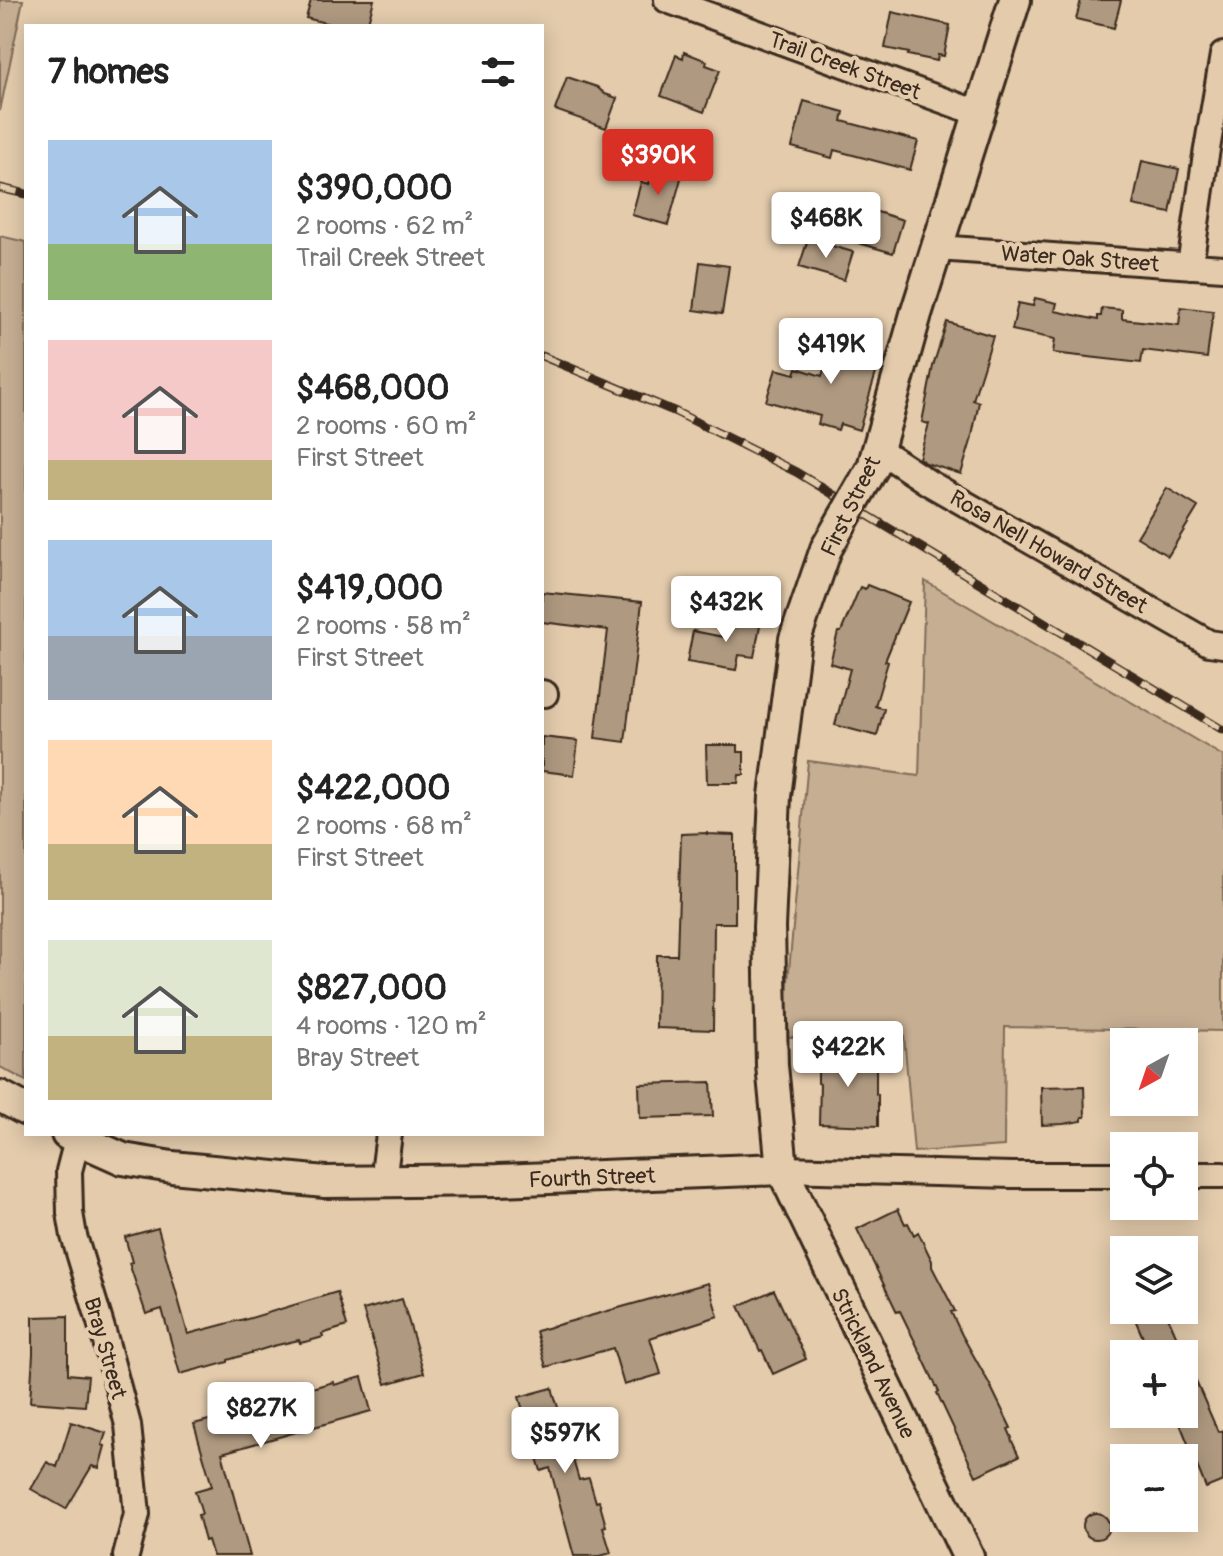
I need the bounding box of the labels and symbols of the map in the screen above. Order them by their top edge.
street label: Trail Creek Street [765,25,925,106]
pin: $390K [602,129,714,197]
pin: $468K [770,192,882,260]
street label: Water Oak Street [1000,240,1160,279]
pin: $419K [775,318,887,386]
street label: First Street [815,452,887,561]
street label: Rosa Nell Howard Street [945,484,1152,620]
pin: $432K [670,576,782,644]
pin: $422K [792,1021,904,1089]
north arrow [1110,1028,1198,1116]
street label: Fourth Street [528,1162,656,1194]
street label: Strickland Avenue [825,1283,922,1444]
street label: Bray Street [77,1294,133,1402]
pin: $827K [205,1382,317,1450]
pin: $597K [509,1407,621,1475]

